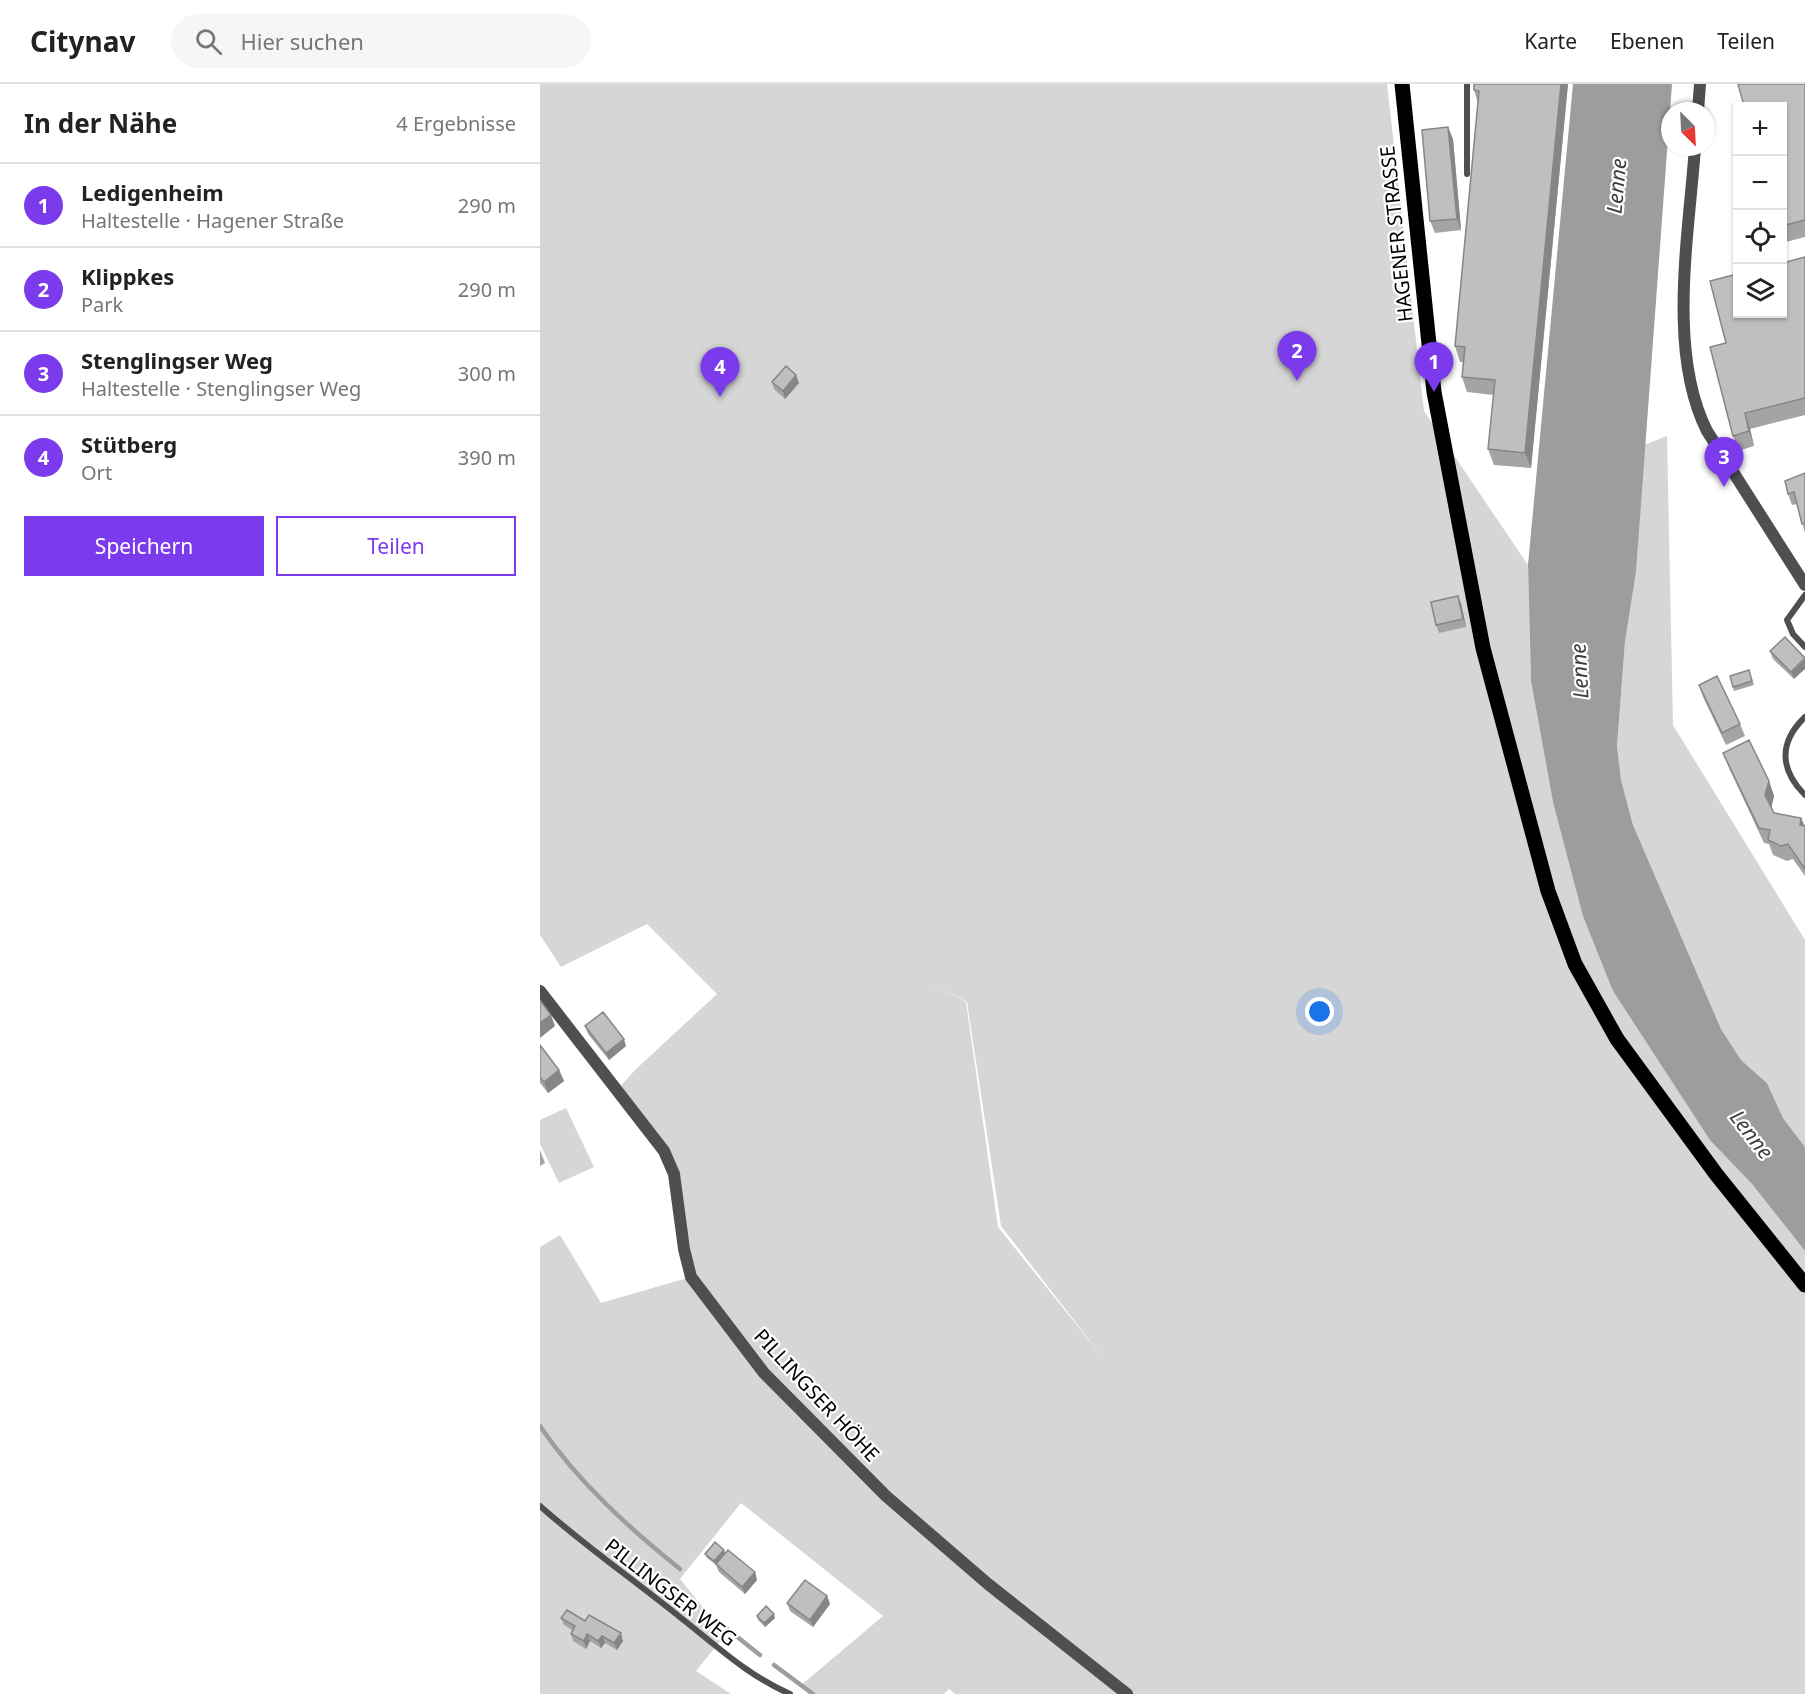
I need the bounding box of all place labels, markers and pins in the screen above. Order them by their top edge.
pin: 2 [1278,332,1317,381]
pin: 1 [1414,342,1454,392]
pin: 4 [700,348,740,397]
pin: 3 [1704,438,1744,487]

